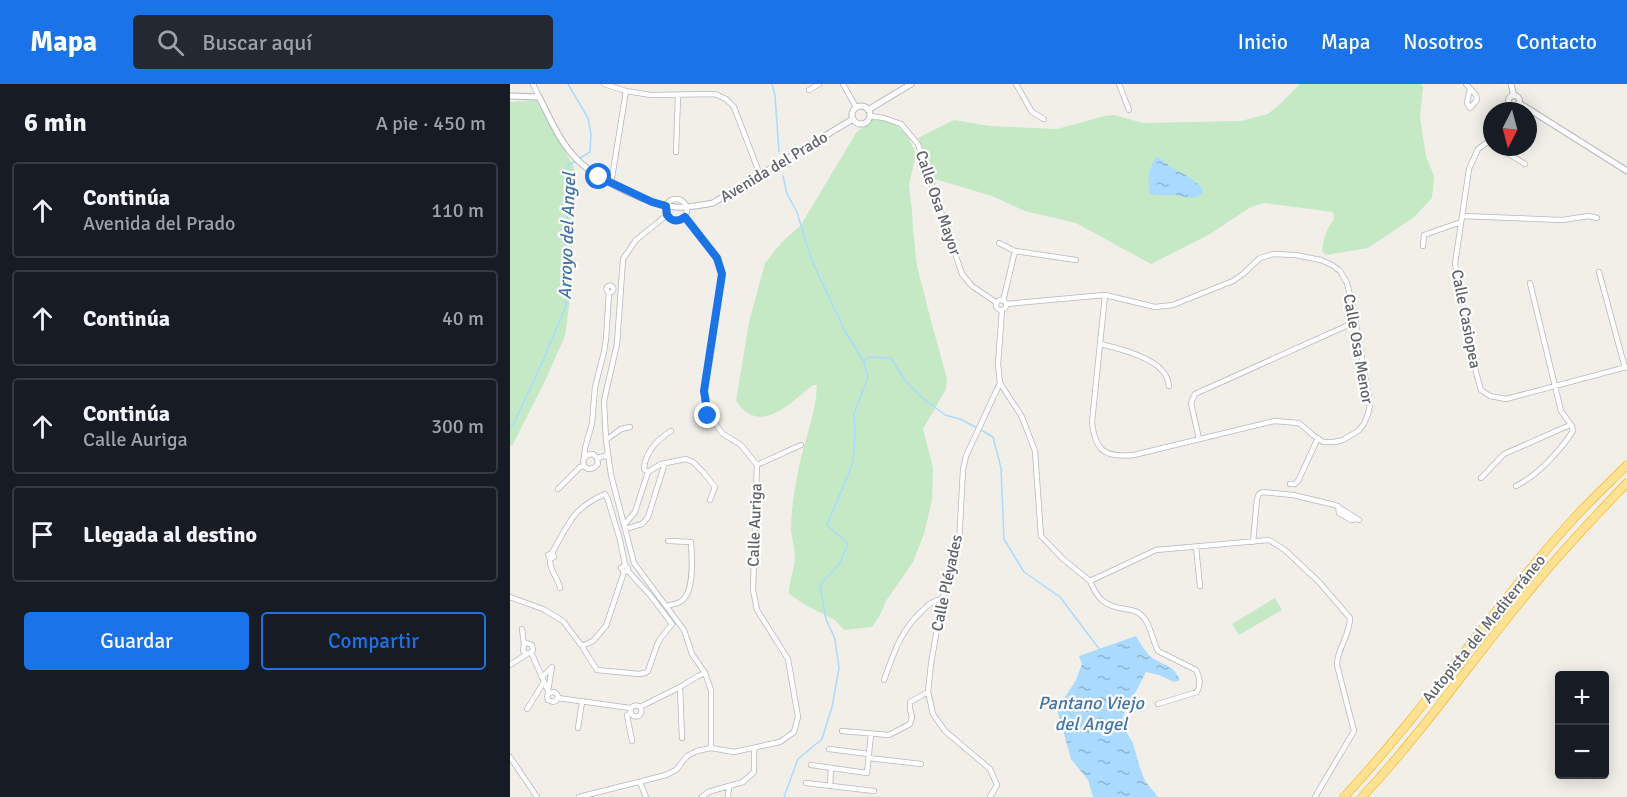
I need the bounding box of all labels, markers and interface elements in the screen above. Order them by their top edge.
search box [133,15,553,69]
text: Mapa [30,25,97,59]
icon: search [154,26,187,59]
text: Buscar aquí [202,29,312,56]
text: Inicio [1238,29,1288,55]
text: Mapa [1321,29,1370,55]
text: Nosotros [1403,29,1483,55]
text: Contacto [1516,29,1597,55]
north arrow [1483,102,1537,156]
text: 6 min [24,107,87,139]
text: A pie · 450 m [376,111,486,136]
street label: Avenida del Prado [717,127,831,207]
street label: Calle Osa Mayor [911,148,965,258]
route start [585,163,611,189]
water label: Arroyo del Angel [554,170,580,300]
text: Continúa [83,184,170,211]
icon: ahead [26,194,59,227]
text: 110 m [431,198,484,223]
text: Avenida del Prado [83,211,235,236]
street label: Calle Casiopea [1447,268,1485,370]
street label: Calle Osa Menor [1338,292,1378,406]
icon: ahead [26,302,59,335]
text: Continúa [83,305,170,332]
text: 40 m [442,306,484,331]
text: Continúa [83,400,170,427]
route end [694,402,720,428]
icon: ahead [26,410,59,443]
text: 300 m [431,414,484,439]
text: Calle Auriga [83,427,188,452]
street label: Calle Auriga [744,483,766,567]
icon: arrive [26,518,59,551]
text: Llegada al destino [83,521,257,548]
street label: Calle Pléyades [927,533,967,633]
street label: Autopista del Mediterráneo [1418,551,1550,707]
button: Guardar [24,612,249,670]
button: Compartir [261,612,486,670]
map controls [1555,671,1609,779]
button: + [1555,671,1609,725]
water label: Pantano Viejo del Angel [1038,692,1146,735]
button: − [1555,725,1609,779]

